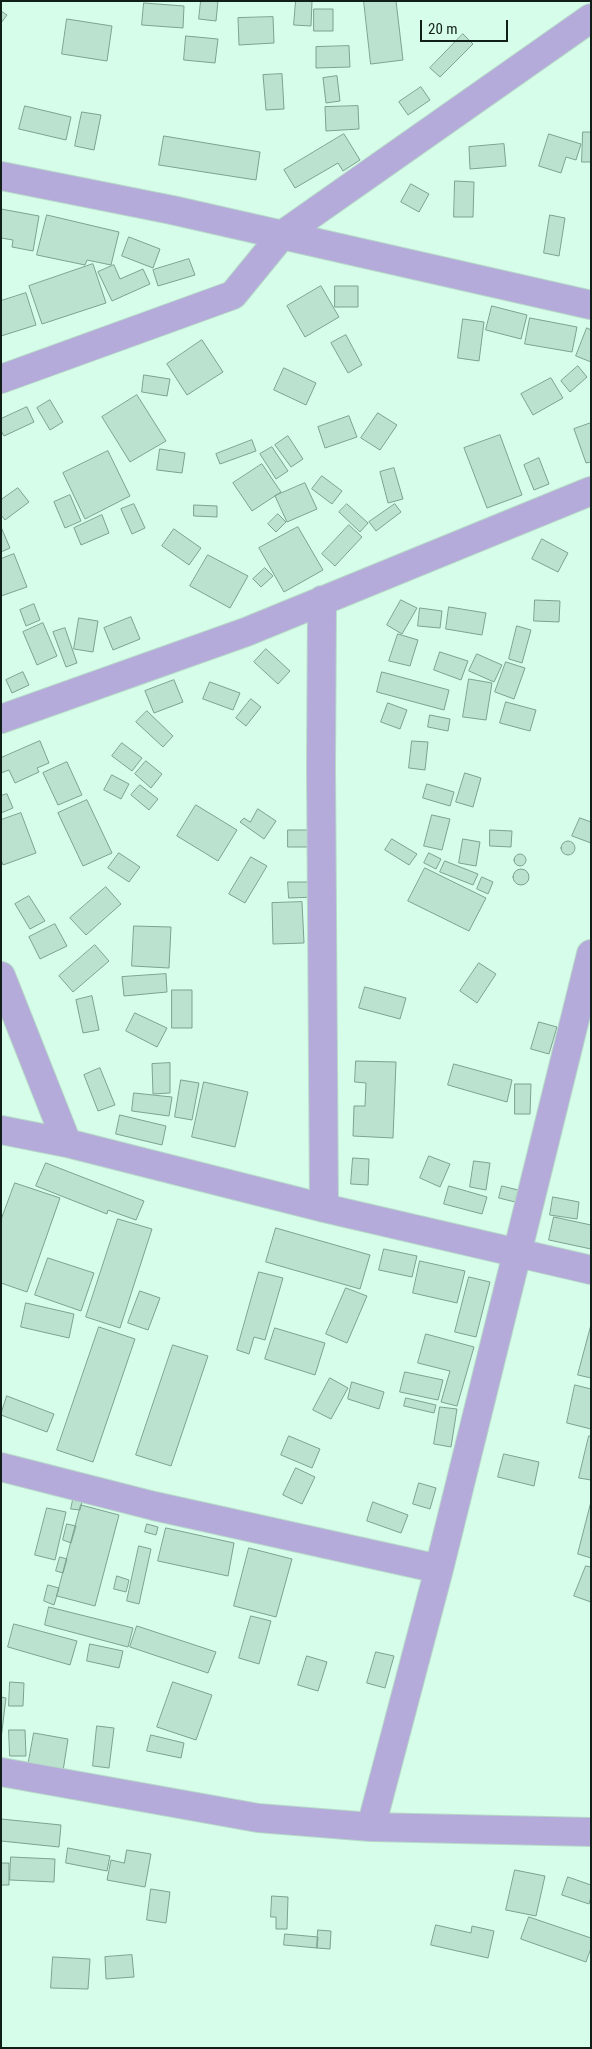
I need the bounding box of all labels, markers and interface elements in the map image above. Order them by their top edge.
scale bar [422,10,510,42]
text: 20 m [428,20,458,38]

